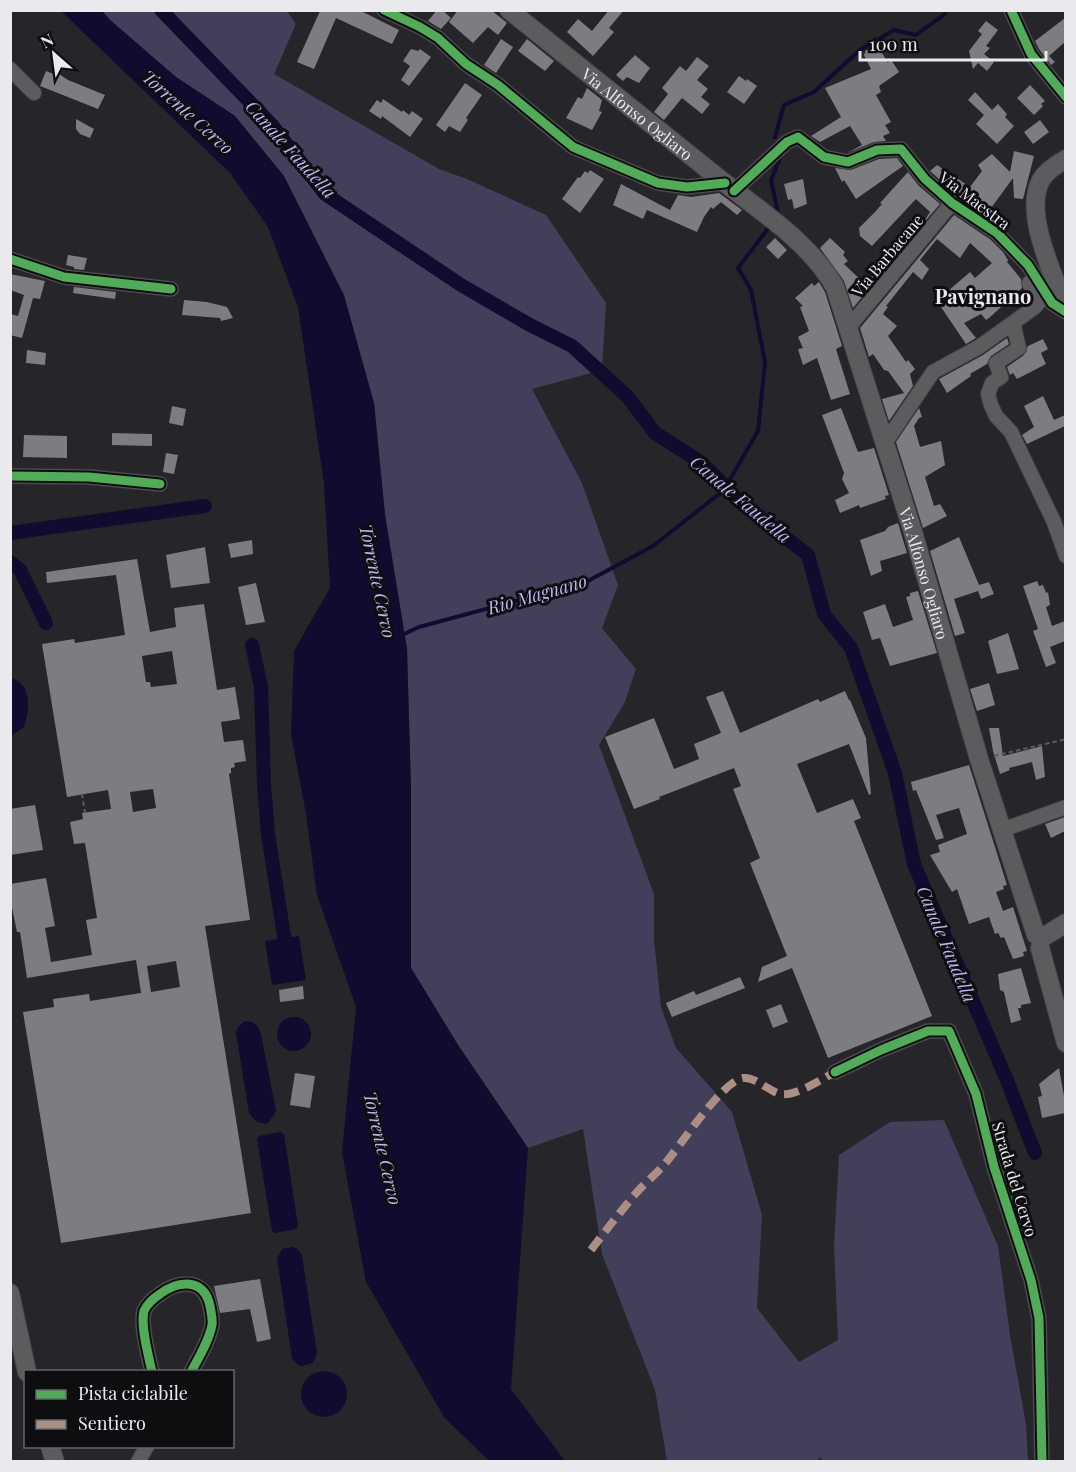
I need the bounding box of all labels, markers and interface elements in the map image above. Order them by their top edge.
north arrow [24,24,84,84]
scale bar [860,24,1046,62]
text: N [37,28,57,52]
text: 100 m [869,32,918,56]
street label: Via Alfonso Ogliaro [577,62,698,164]
water label: Torrente Cervo [137,64,239,160]
water label: Canale Faudella [240,95,342,203]
street label: Via Maestra [934,166,1015,234]
street label: Via Barbacane [846,209,928,301]
district label: Pavignano [935,282,1031,309]
water label: Canale Faudella [686,450,796,548]
street label: Via Alfonso Ogliaro [895,503,954,642]
water label: Torrente Cervo [354,522,402,640]
water label: Rio Magnano [483,568,590,620]
water label: Canale Faudella [912,882,982,1006]
water label: Torrente Cervo [358,1089,408,1207]
street label: Strada del Cervo [988,1119,1043,1239]
legend [24,1370,234,1448]
text: Pista ciclabile [78,1381,188,1405]
text: Sentiero [78,1411,146,1435]

